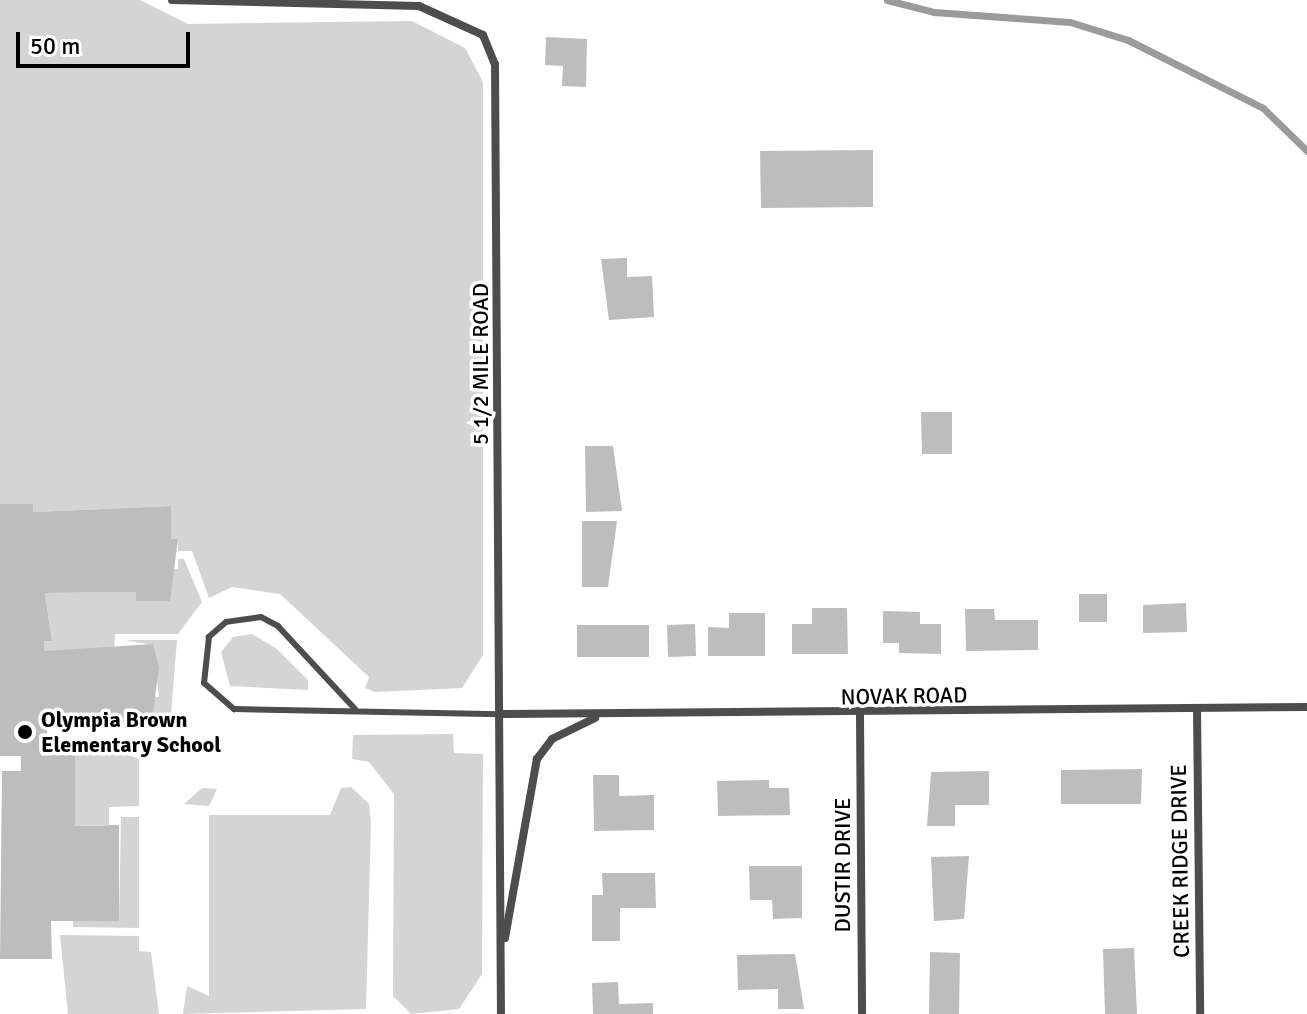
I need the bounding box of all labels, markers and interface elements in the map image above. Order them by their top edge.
scale bar [20,16,194,66]
text: 50 m [30,31,80,61]
street label: 5 1/2 MILE ROAD [468,283,494,445]
street label: NOVAK ROAD [840,682,968,710]
place label: Olympia Brown Elementary School [41,706,221,758]
marker: Olympia Brown Elementary School [16,723,34,741]
street label: CREEK RIDGE DRIVE [1165,764,1195,958]
street label: DUSTIR DRIVE [830,798,856,932]

